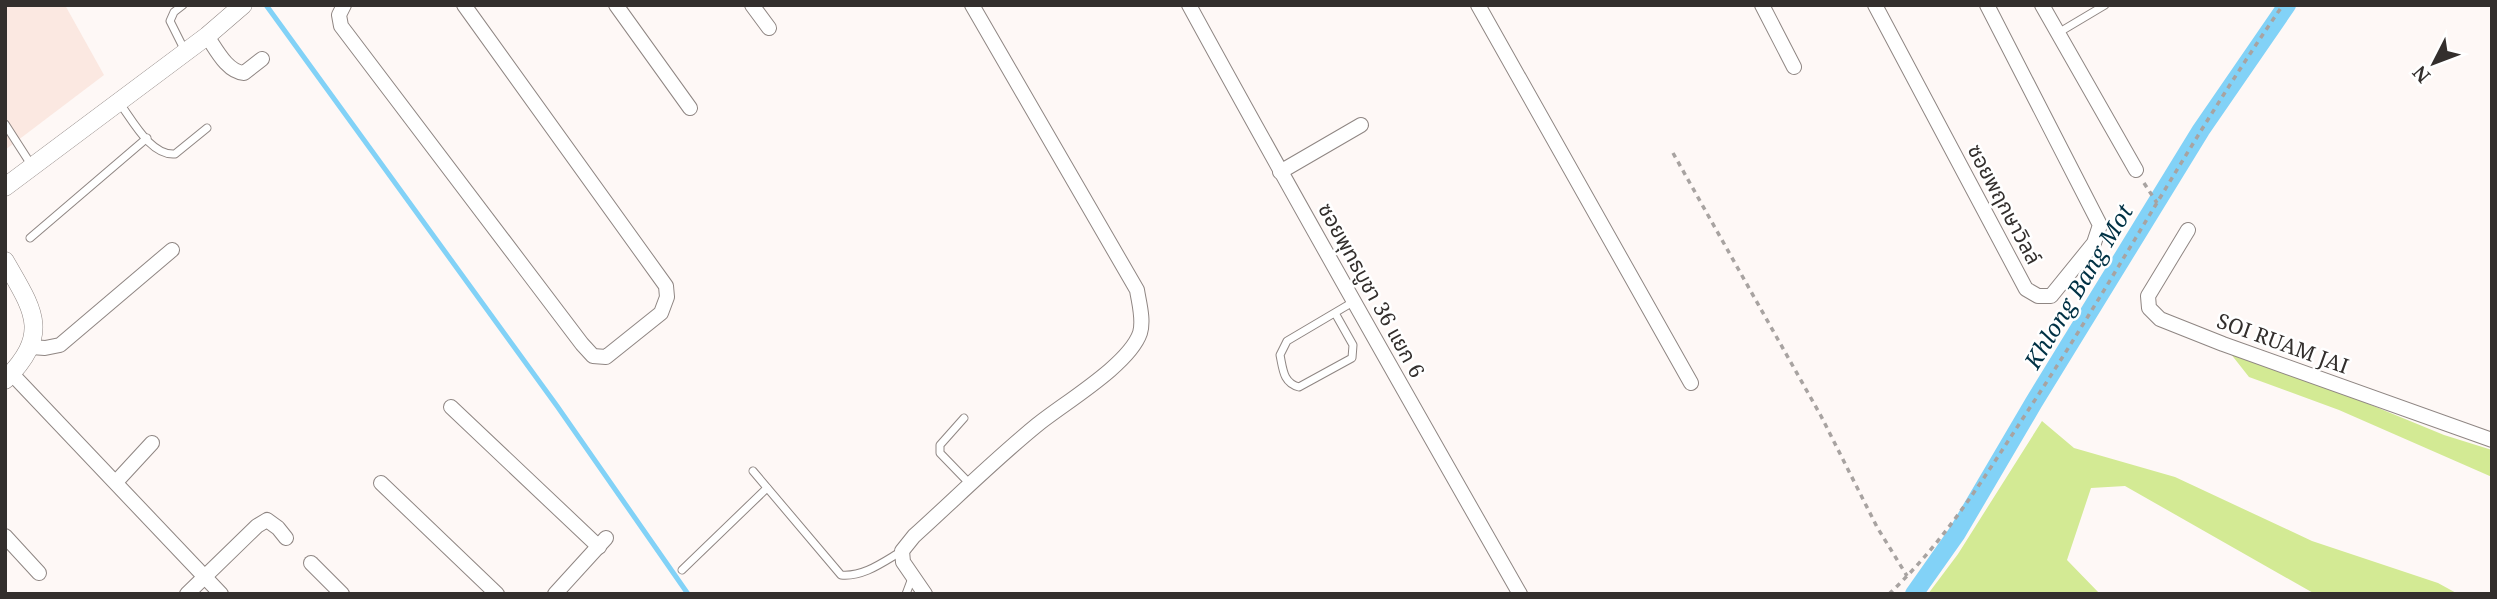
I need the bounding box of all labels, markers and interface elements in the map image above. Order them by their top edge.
north arrow [2399,28,2469,98]
text: N [2407,60,2436,89]
street label: ซอยพฤกษาวิลล์ [1962,139,2048,269]
water label: Khlong Bang Mot [2016,197,2140,375]
street label: ซอยพุทธบูชา 36 แยก 6 [1312,198,1432,382]
street label: SOI RUAM JAI [2213,306,2353,380]

